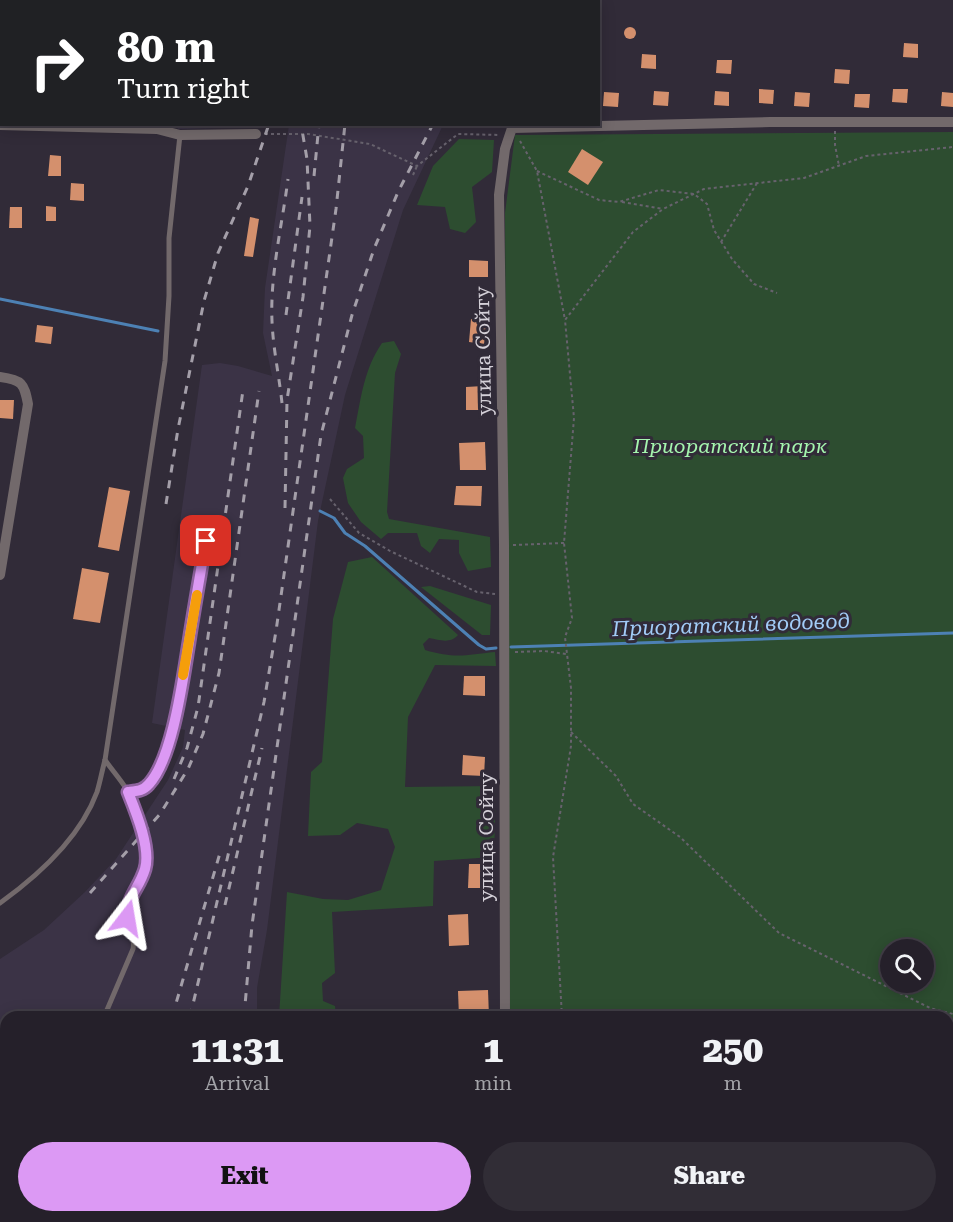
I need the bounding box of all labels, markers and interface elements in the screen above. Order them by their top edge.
text: 80 m [117,23,215,72]
icon: right [18,24,96,102]
text: Turn right [117,73,250,105]
street label: улица Сойту [470,286,496,416]
park label: Приоратский парк [632,434,828,458]
pin [180,515,231,566]
icon: arrive [189,524,222,557]
water label: Приоратский водовод [611,609,850,641]
street label: улица Сойту [474,772,498,902]
position arrow [95,886,159,950]
map controls [880,939,934,993]
button: search [880,939,934,993]
text: 11:31 [191,1029,283,1071]
text: 1 [483,1029,503,1071]
text: 250 [703,1029,763,1071]
text: Arrival [205,1071,270,1095]
text: min [474,1071,512,1095]
text: m [724,1071,742,1095]
button: Exit [18,1142,471,1211]
button: Share [483,1142,936,1211]

